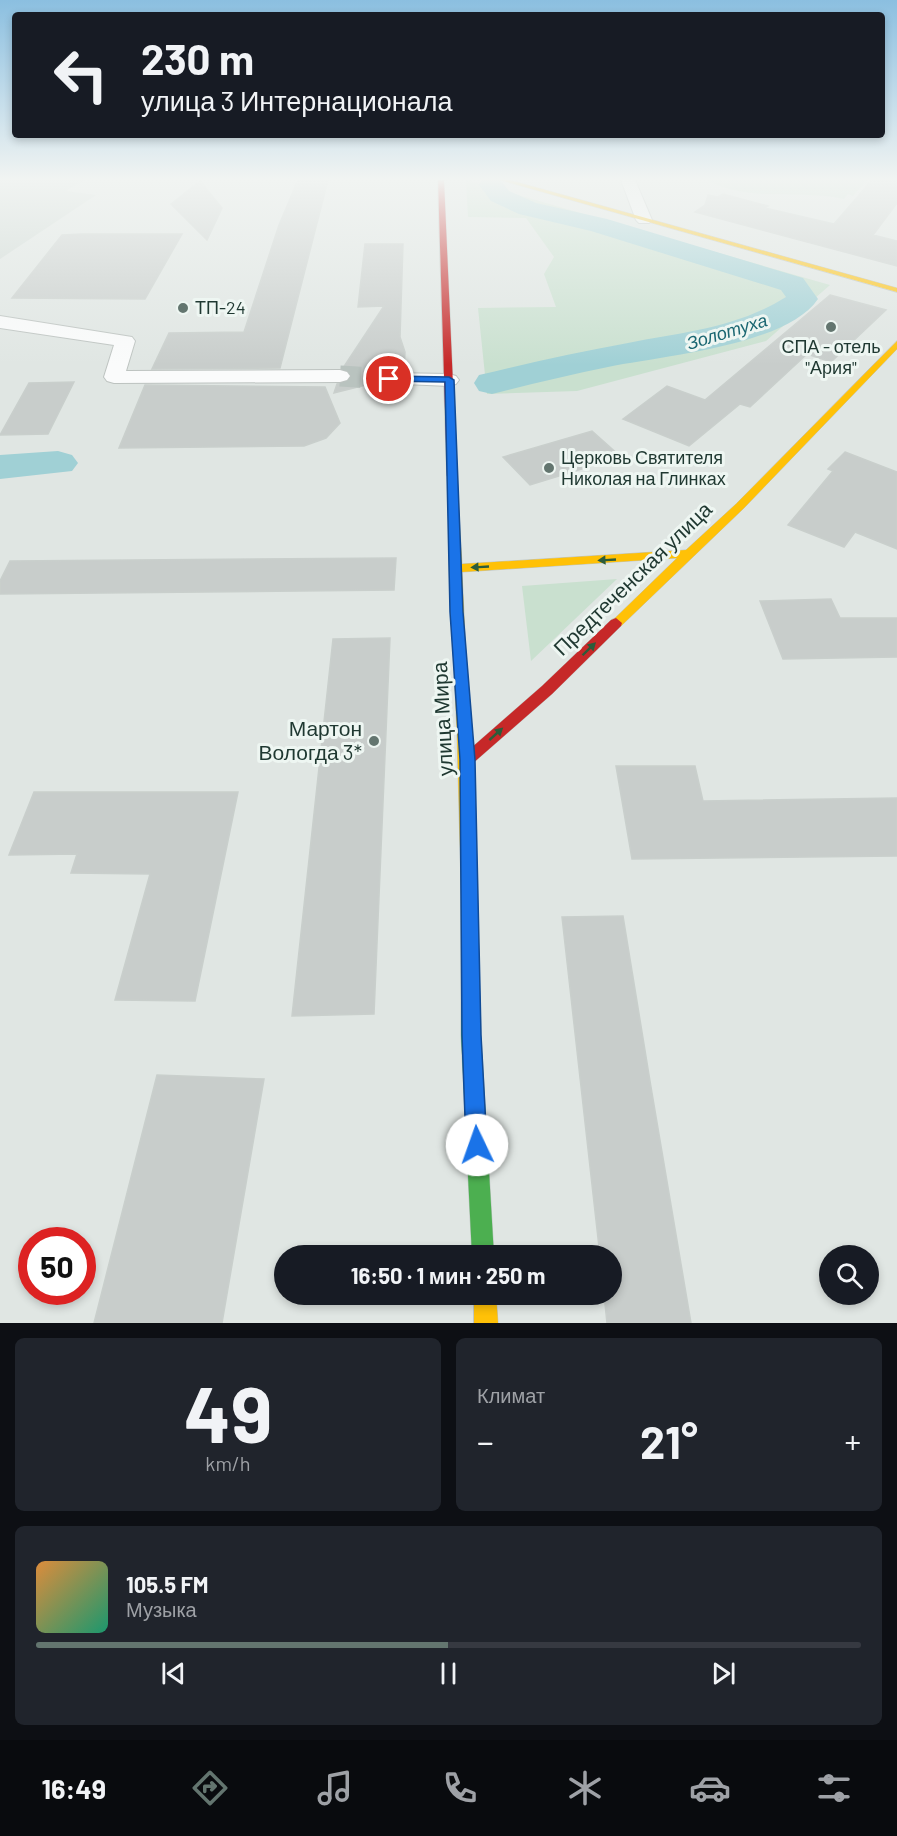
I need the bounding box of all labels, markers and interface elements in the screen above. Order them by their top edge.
text: 230 m [141,33,254,83]
icon: left [42,36,120,114]
text: улица 3 Интернационала [141,84,453,116]
place label: ТП-24 [195,296,246,318]
marker: ТП-24 [176,301,190,315]
water label: Золотуха [684,308,770,354]
marker: СПА - отель "Ария" [824,320,838,334]
place label: СПА - отель "Ария" [781,335,881,378]
pin [363,353,414,404]
icon: arrive [372,362,405,395]
place label: Церковь Святителя Николая на Глинках [561,446,726,489]
marker: Церковь Святителя Николая на Глинках [542,461,556,475]
street label: Предтеченская улица [548,496,716,660]
one-way arrow [598,555,617,564]
one-way arrow [471,563,490,572]
one-way arrow [581,643,595,657]
street label: улица Мира [426,661,457,777]
place label: Мартон Вологда 3* [259,715,362,764]
one-way arrow [488,728,503,741]
marker: Мартон Вологда 3* [367,734,381,748]
position arrow [445,1113,509,1177]
speed limit sign: 50 [18,1227,96,1305]
map controls [819,1245,879,1305]
button: search [819,1245,879,1305]
text: 16:50 · 1 мин · 250 m [351,1262,545,1288]
text: 49 [184,1365,272,1459]
text: Климат [477,1383,545,1407]
text: 21° [640,1414,698,1468]
text: − [477,1421,494,1461]
text: + [845,1421,861,1461]
text: km/h [205,1451,251,1475]
text: 105.5 FM [126,1571,208,1597]
text: Музыка [126,1597,197,1621]
icon: previous [157,1657,190,1690]
icon: pause [432,1657,465,1690]
icon: next [707,1657,740,1690]
icon: directions [189,1767,231,1809]
icon: music [314,1767,356,1809]
icon: phone [439,1767,481,1809]
icon: climate [564,1767,606,1809]
icon: car [689,1767,731,1809]
icon: filters [813,1767,855,1809]
text: 16:49 [41,1772,106,1804]

